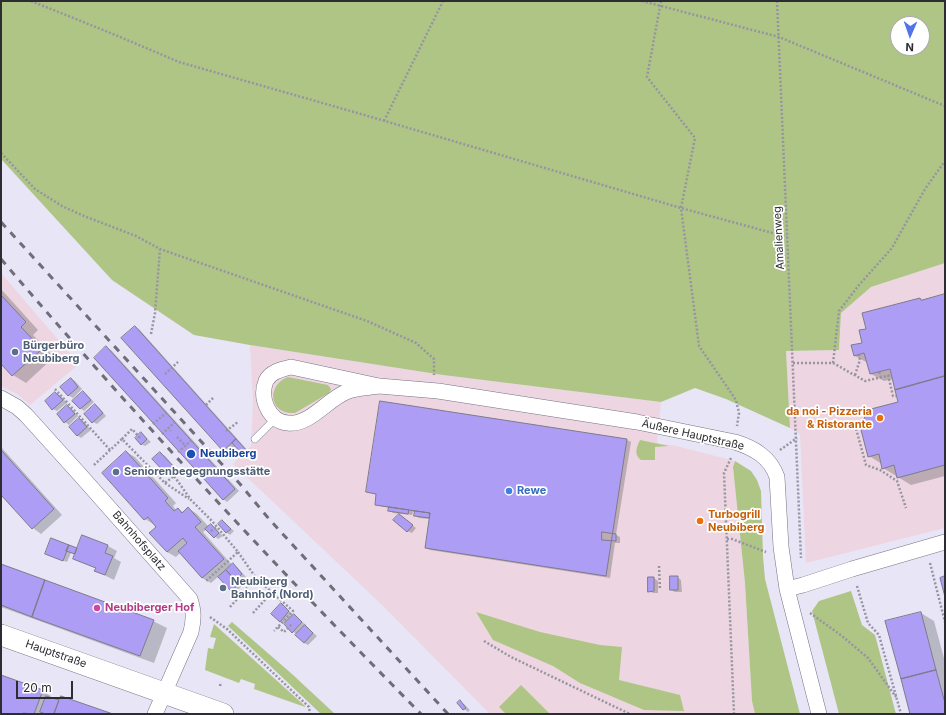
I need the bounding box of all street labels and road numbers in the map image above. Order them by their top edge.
street label: Amalienweg [771,206,787,270]
street label: Äußere Hauptstraße [640,417,746,453]
street label: Bahnhofsplatz [110,509,168,573]
street label: Hauptstraße [24,637,88,671]

